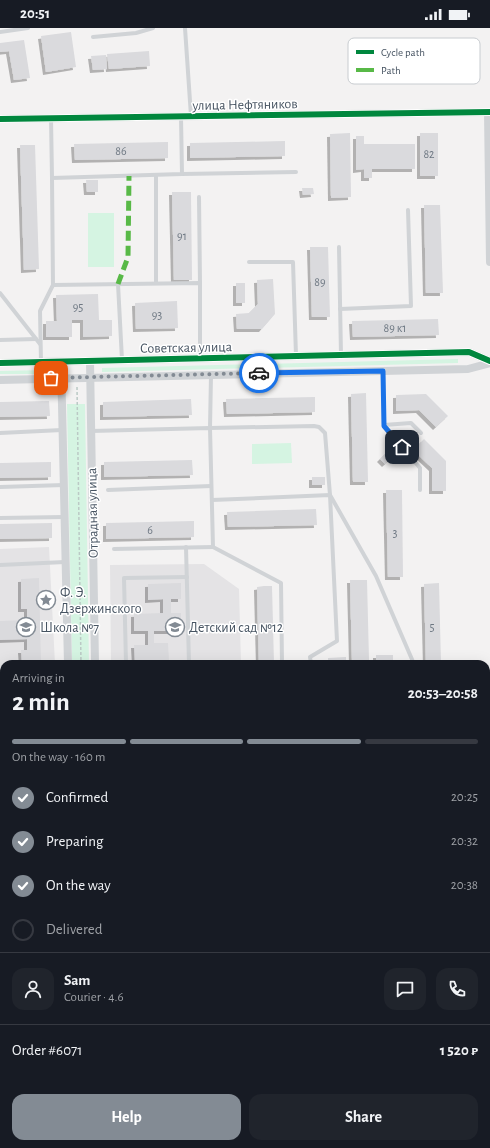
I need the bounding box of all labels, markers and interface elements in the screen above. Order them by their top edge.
text: 20:51 [20,6,50,21]
legend [348,38,480,84]
text: Cycle path [381,47,425,58]
text: Path [381,65,401,76]
street label: улица Нефтяников [191,97,298,113]
house number: 86 [115,145,127,157]
house number: 82 [423,148,435,160]
house number: 91 [177,230,187,242]
house number: 89 [314,276,326,288]
house number: 95 [73,301,83,313]
house number: 93 [152,309,162,321]
house number: 89 к1 [384,322,406,334]
street label: Советская улица [140,340,233,356]
courier [239,353,279,393]
pin [34,361,68,395]
icon: car [248,362,270,384]
icon: bag [40,367,62,389]
pin [385,430,419,464]
icon: home [391,436,413,458]
street label: Отрадная улица [85,467,101,559]
house number: 6 [147,524,153,536]
house number: 3 [393,527,398,539]
place label: Ф. Э. Дзержинского [60,586,142,616]
place icon: Ф. Э. Дзержинского [35,589,57,611]
school or university icon: Школа №7 [15,616,37,638]
school or university icon: Детский сад №12 [164,616,186,638]
place label: Школа №7 [40,621,99,635]
place label: Детский сад №12 [189,621,283,635]
house number: 5 [429,621,435,633]
text: Arriving in [12,672,65,685]
text: 20:53–20:58 [408,686,478,701]
text: 2 min [12,689,70,715]
text: On the way · 160 m [12,751,105,764]
icon: check [12,787,34,809]
text: Confirmed [46,790,108,805]
text: 20:25 [451,791,478,804]
icon: check [12,831,34,853]
text: Preparing [46,834,103,849]
text: 20:32 [451,835,478,848]
icon: check [12,875,34,897]
text: On the way [46,878,111,893]
text: 20:38 [451,879,478,892]
text: Delivered [46,922,103,937]
button: person [12,968,54,1010]
button: chat [384,968,426,1010]
button: phone [436,968,478,1010]
text: Sam [64,973,90,988]
text: Courier · 4.6 [64,991,124,1004]
text: Order #6071 [12,1043,83,1058]
text: 1 520 ₽ [440,1043,478,1058]
button: Help [12,1094,241,1140]
button: Share [249,1094,478,1140]

